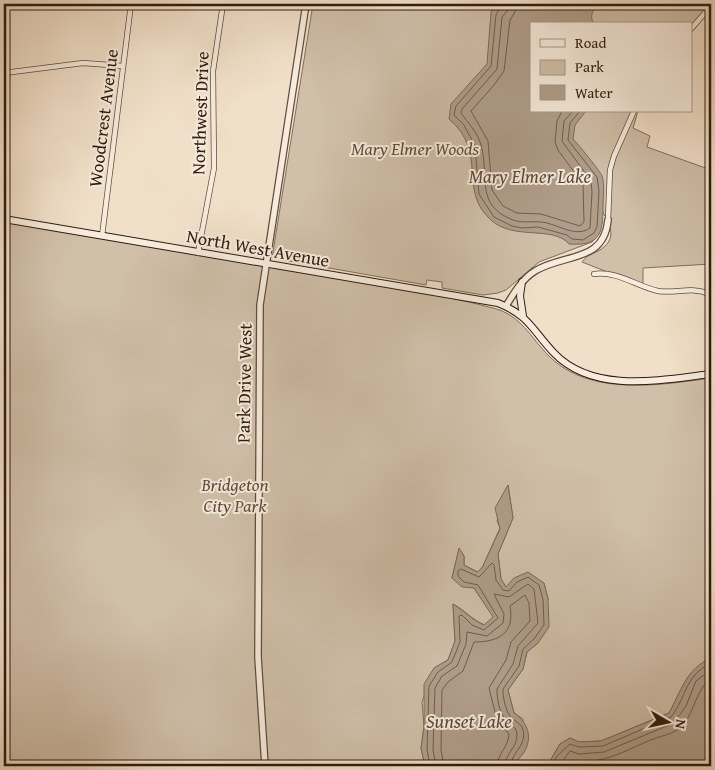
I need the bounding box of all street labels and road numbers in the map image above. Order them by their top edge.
street label: Woodcrest Avenue [81,47,125,189]
street label: Northwest Drive [184,51,216,175]
street label: North West Avenue [184,222,332,274]
street label: Park Drive West [229,322,259,443]

